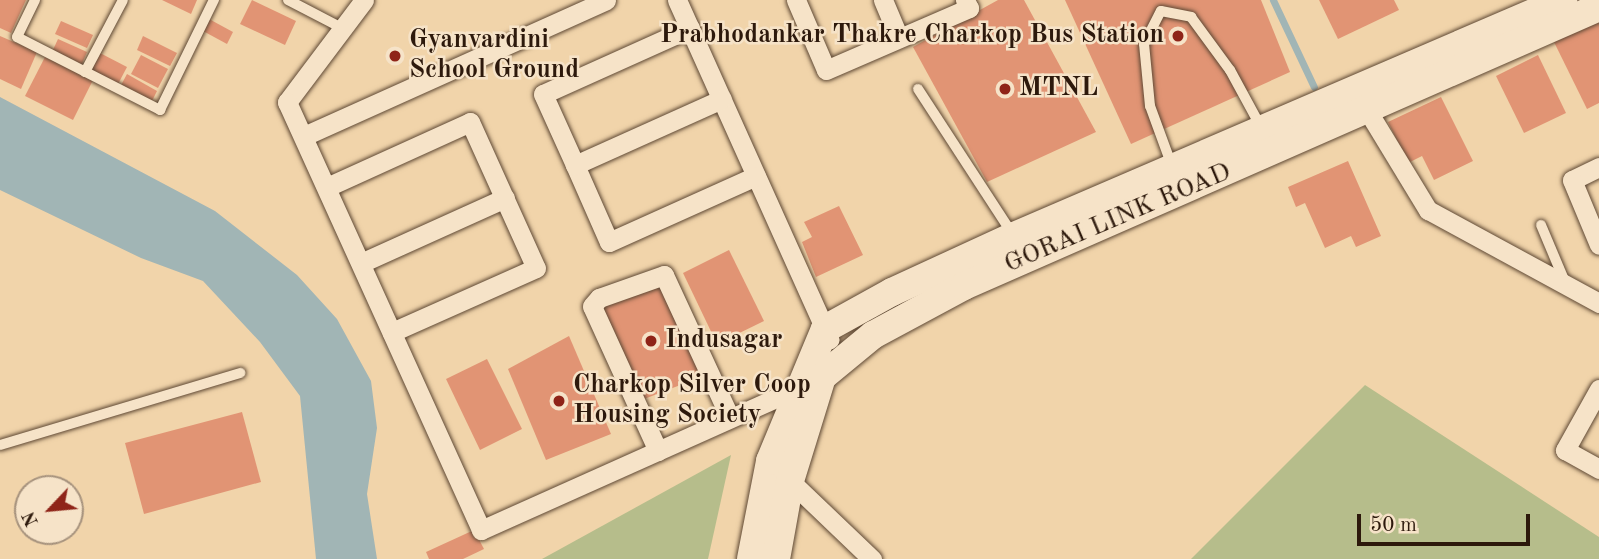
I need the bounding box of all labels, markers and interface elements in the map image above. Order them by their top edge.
place label: Prabhodankar Thakre Charkop Bus Station [660,20,1164,52]
place label: Gyanvardini School Ground [409,25,579,86]
marker: Prabhodankar Thakre Charkop Bus Station [1170,28,1186,44]
marker: Gyanvardini School Ground [387,48,403,64]
place label: MTNL [1019,73,1098,105]
marker: MTNL [997,81,1013,97]
street label: GORAI LINK ROAD [1000,157,1236,281]
place label: Indusagar [665,325,782,357]
marker: Indusagar [643,333,659,349]
place label: Charkop Silver Coop Housing Society [573,370,811,432]
marker: Charkop Silver Coop Housing Society [551,393,567,409]
north arrow [14,475,84,545]
scale bar [1361,500,1534,544]
text: N [20,508,43,529]
text: 50 m [1370,515,1417,536]

